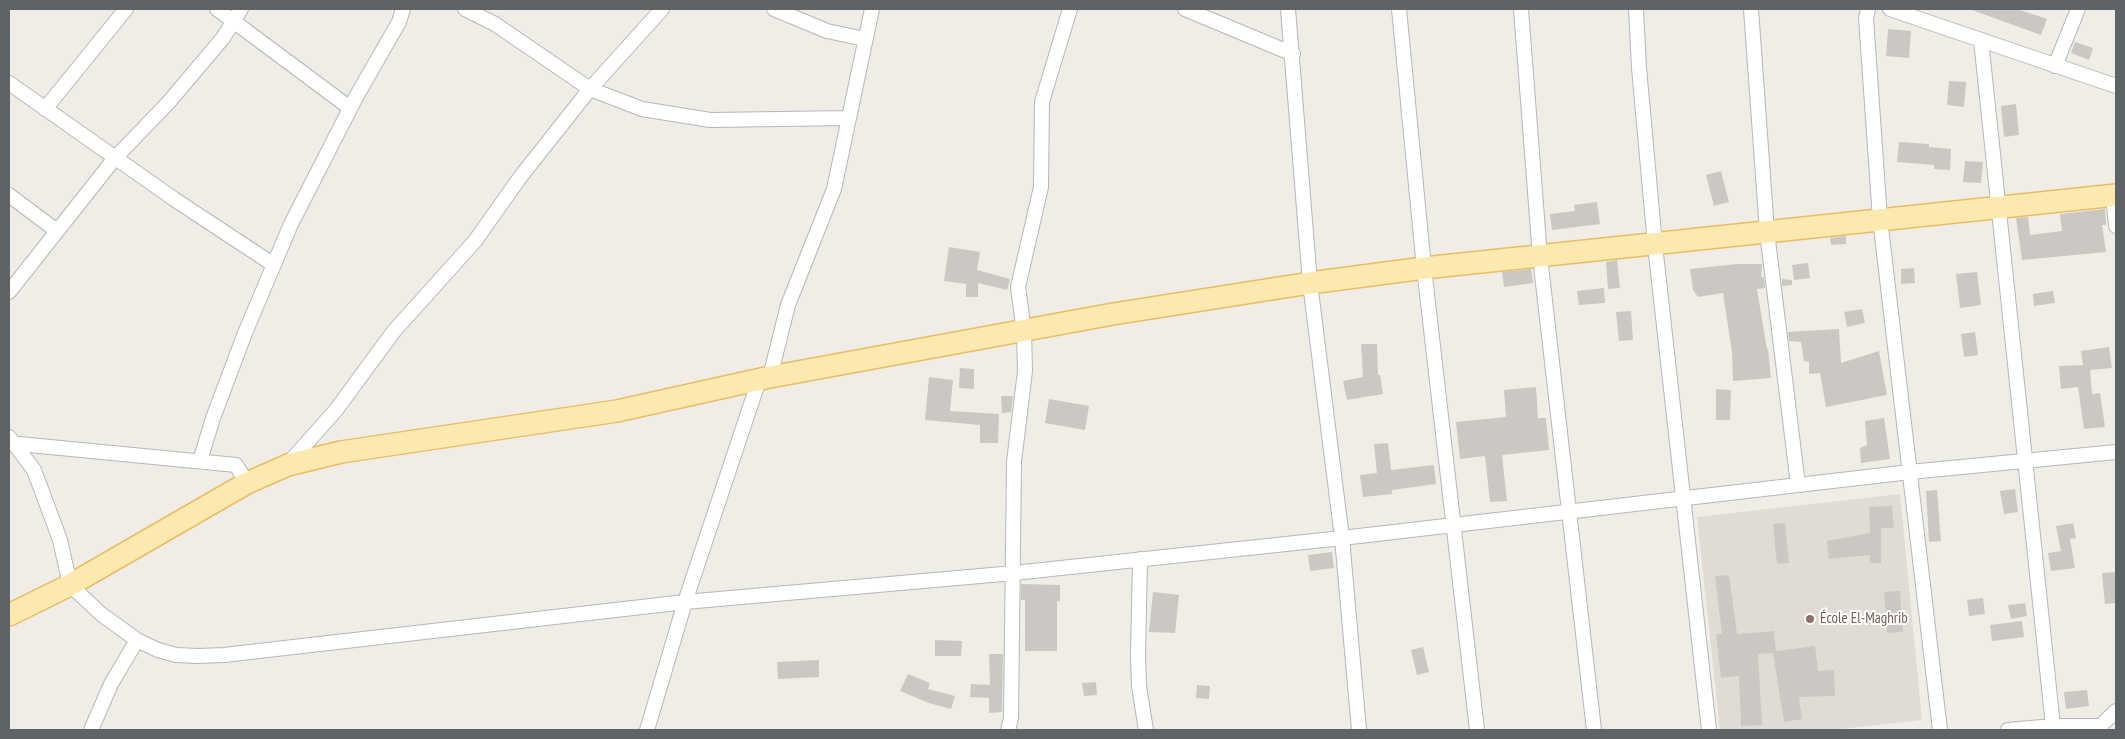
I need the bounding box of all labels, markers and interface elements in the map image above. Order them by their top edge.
place label: École El-Maghrib [1820,610,1908,628]
marker: École El-Maghrib [1804,613,1816,625]

